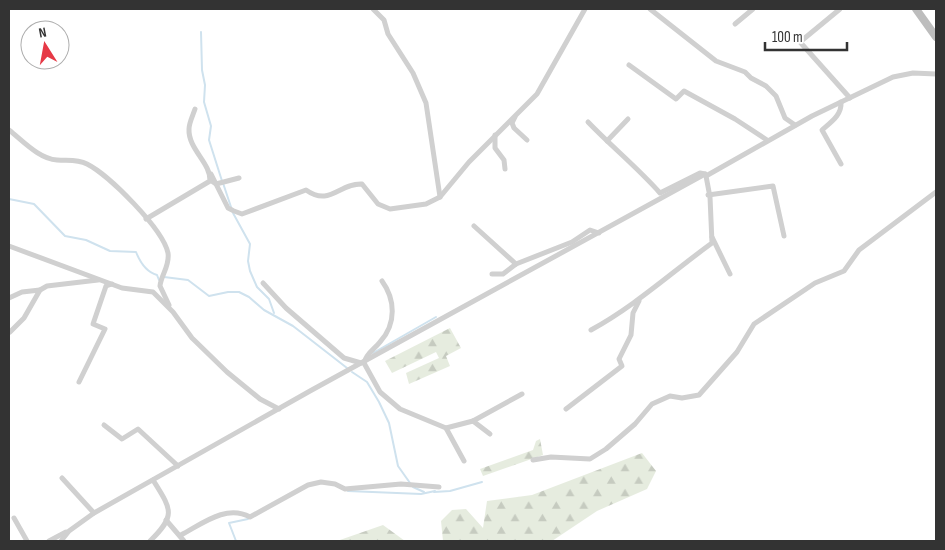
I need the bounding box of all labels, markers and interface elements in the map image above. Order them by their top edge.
north arrow [20,20,70,70]
scale bar [765,20,848,52]
text: N [37,24,48,42]
text: 100 m [772,28,803,47]

